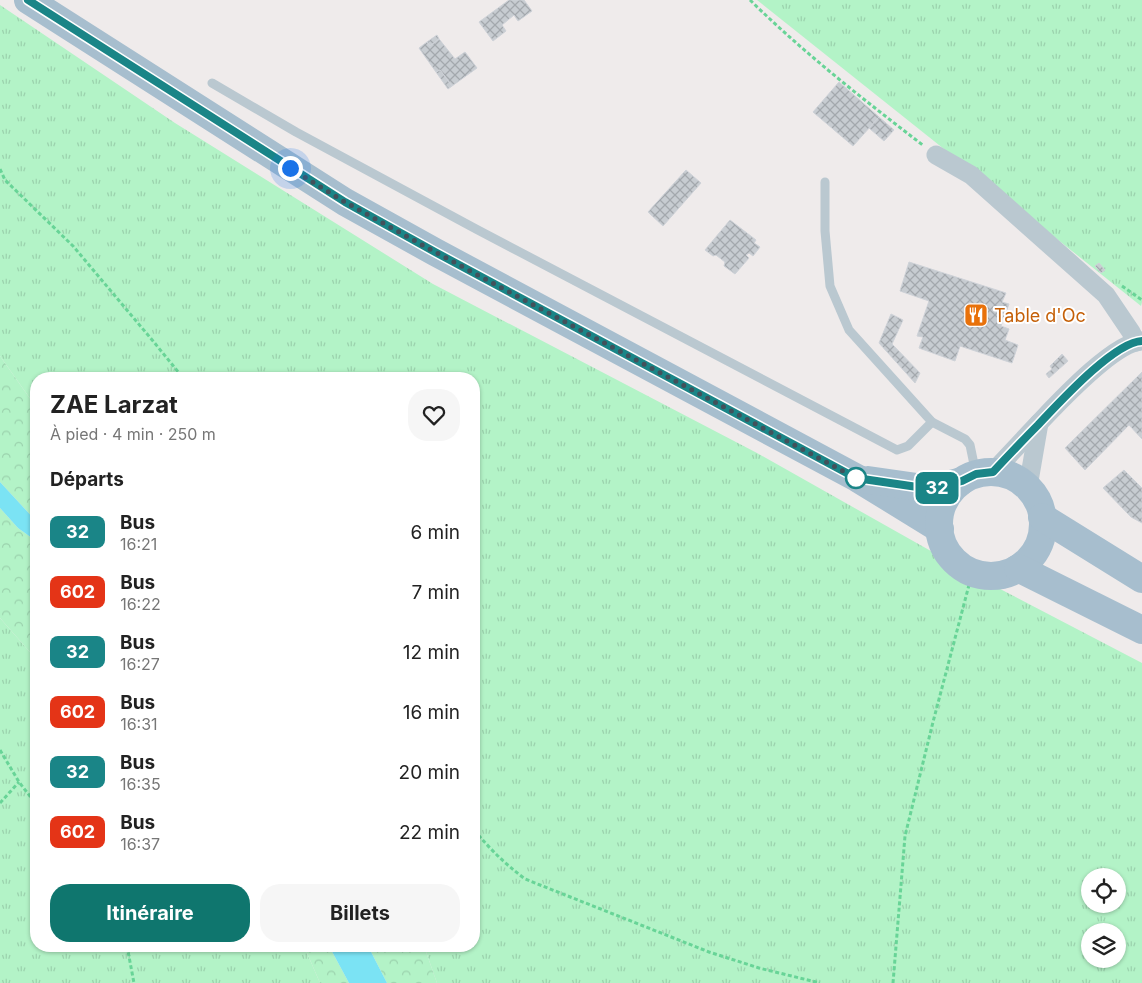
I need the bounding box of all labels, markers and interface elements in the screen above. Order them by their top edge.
your location [278,156,303,181]
restaurant icon: Table d'Oc [963,302,989,328]
place label: Table d'Oc [994,305,1086,326]
button: heart [408,389,460,441]
text: ZAE Larzat [50,390,178,419]
text: À pied · 4 min · 250 m [50,424,216,444]
unlabelled marker [845,467,867,489]
text: Départs [50,468,124,491]
line badge: 32 [914,472,960,504]
text: 32 [926,477,948,498]
text: Bus [120,511,155,534]
text: 32 [66,521,89,542]
text: 6 min [410,521,460,544]
text: 16:21 [120,534,157,554]
text: Bus [120,571,155,594]
text: 602 [60,581,95,602]
text: 7 min [411,581,460,604]
text: 16:22 [120,594,161,614]
text: Bus [120,631,155,654]
text: 32 [66,641,89,662]
text: 12 min [403,641,460,664]
text: 16:27 [120,654,160,674]
text: Bus [120,691,155,714]
text: 602 [60,701,95,722]
text: 16 min [403,701,460,724]
text: 16:31 [120,714,158,734]
text: Bus [120,751,155,774]
text: 32 [66,761,89,782]
text: 20 min [399,761,460,784]
text: 16:35 [120,774,161,794]
text: Bus [120,811,155,834]
text: 602 [60,821,95,842]
text: 22 min [399,821,460,844]
text: 16:37 [120,834,160,854]
map controls [1081,868,1126,968]
button: locate [1081,868,1126,913]
button: Itinéraire [50,884,250,942]
button: Billets [260,884,460,942]
button: layers [1081,923,1126,968]

